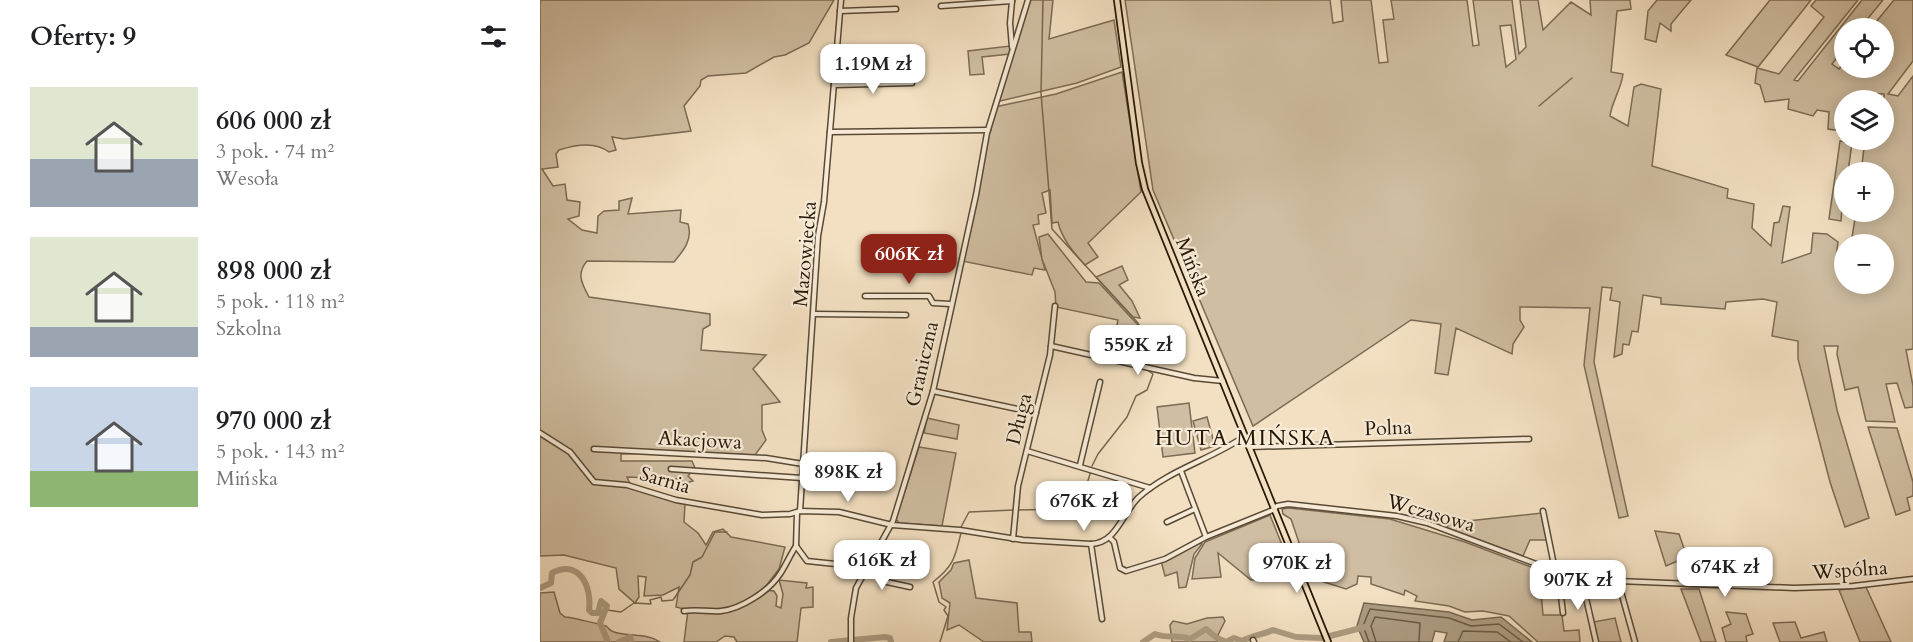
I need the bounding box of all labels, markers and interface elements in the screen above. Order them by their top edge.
map controls [1834,18,1894,294]
button: locate [1834,18,1894,78]
text: Oferty: 9 [30,19,136,54]
icon: filters [477,20,510,53]
pin: 1.19M zł [811,44,935,95]
text: 1.19M zł [834,50,912,77]
button: layers [1834,90,1894,150]
text: 606 000 zł [216,103,331,138]
icon: home [78,111,150,183]
text: 3 pok. · 74 m² [216,138,334,165]
button: + [1834,162,1894,222]
text: Wesoła [216,165,279,192]
street label: Mazowiecka [787,199,823,308]
street label: Mińska [1169,233,1217,301]
pin: 606K zł [854,234,964,285]
button: − [1834,234,1894,294]
text: 606K zł [875,240,943,267]
text: 898 000 zł [216,253,331,288]
icon: home [78,261,150,333]
text: 5 pok. · 118 m² [216,288,344,315]
text: Szkolna [216,315,282,342]
street label: Graniczna [899,318,945,409]
pin: 559K zł [1083,325,1193,376]
text: 559K zł [1104,331,1172,358]
street label: Długa [1000,390,1039,448]
text: 970 000 zł [216,403,331,438]
icon: home [78,411,150,483]
street label: Polna [1364,414,1413,442]
district label: HUTA MIŃSKA [1155,423,1335,453]
street label: Akacjowa [657,424,743,456]
text: 5 pok. · 143 m² [216,438,344,465]
pin: 898K zł [793,452,903,503]
text: 898K zł [814,458,882,485]
street label: Sarnia [636,460,694,500]
text: Mińska [216,465,278,492]
pin: 676K zł [1029,481,1139,532]
text: 676K zł [1050,487,1118,514]
street label: Wczasowa [1383,487,1479,539]
pin: 616K zł [827,540,937,591]
pin: 970K zł [1242,543,1352,594]
text: 616K zł [848,546,916,573]
pin: 674K zł [1670,547,1780,598]
text: 970K zł [1263,549,1331,576]
text: 674K zł [1691,553,1759,580]
street label: Wspólna [1810,554,1889,586]
pin: 907K zł [1523,560,1633,611]
text: 907K zł [1544,566,1612,593]

